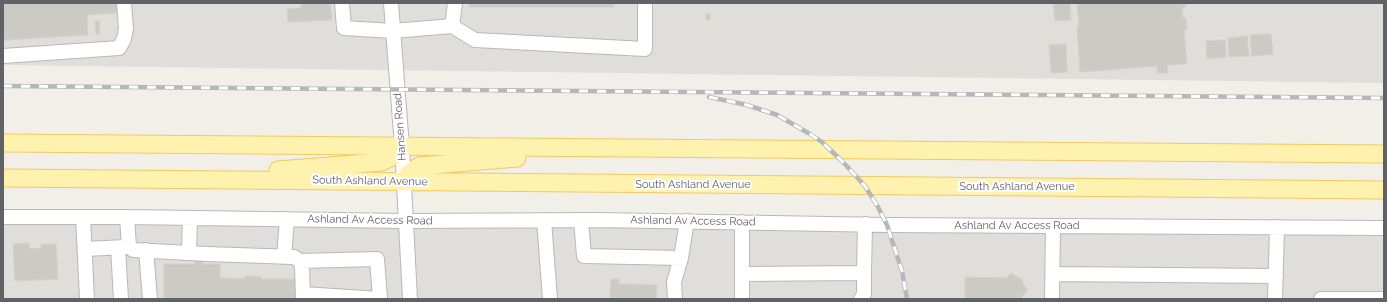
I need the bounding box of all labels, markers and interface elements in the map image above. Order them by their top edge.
street label: Hansen Road [391,93,409,161]
street label: South Ashland Avenue [312,173,428,189]
street label: South Ashland Avenue [635,178,751,192]
street label: South Ashland Avenue [959,180,1075,194]
street label: Ashland Av Access Road [307,212,433,228]
street label: Ashland Av Access Road [630,213,756,229]
street label: Ashland Av Access Road [954,219,1080,233]

